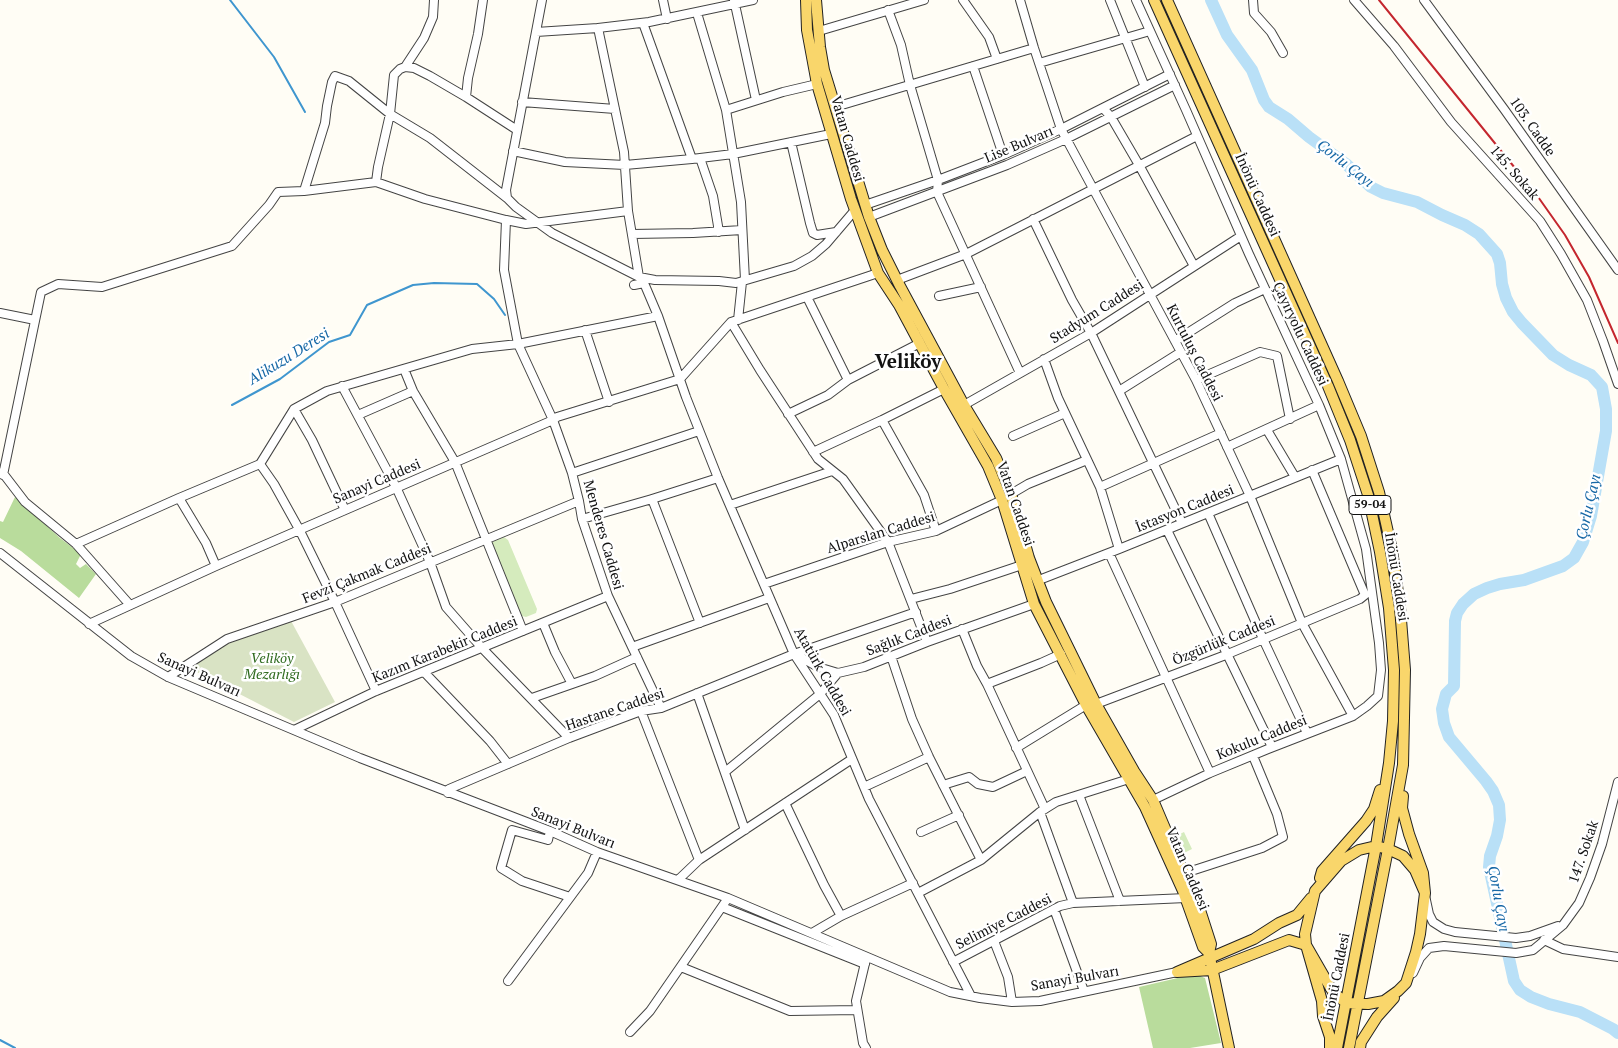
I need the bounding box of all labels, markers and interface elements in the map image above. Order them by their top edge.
street label: Vatan Caddesi [827,94,867,184]
street label: 103. Cadde [1506,94,1558,160]
street label: Lise Bulvarı [982,123,1056,167]
water label: Çorlu Çayı [1313,136,1377,192]
street label: 145. Sokak [1486,142,1542,204]
street label: İnönü Caddesi [1231,151,1283,239]
street label: Stadyum Caddesi [1047,277,1147,347]
street label: Çayıryolu Caddesi [1269,280,1331,388]
street label: Kurtuluş Caddesi [1162,302,1226,404]
water label: Alikuzu Deresi [245,325,333,389]
district label: Veliköy [875,352,941,374]
street label: Sanayi Caddesi [331,456,423,508]
street label: Vatan Caddesi [993,459,1037,549]
water label: Çorlu Çayı [1573,472,1605,542]
street label: Menderes Caddesi [579,478,627,592]
street label: İstasyon Caddesi [1133,482,1237,536]
road number: 59-04 [1349,496,1391,514]
street label: Alparslan Caddesi [825,509,937,557]
street label: İnönü Caddesi [1381,531,1411,623]
street label: Fevzi Çakmak Caddesi [300,540,434,608]
street label: Sağlık Caddesi [864,612,954,660]
street label: Kazım Karabekir Caddesi [370,613,520,687]
street label: Özgürlük Caddesi [1170,613,1278,669]
street label: Atatürk Caddesi [790,625,854,719]
street label: Sanayi Bulvarı [155,649,243,701]
park label: Veliköy Mezarlığı [244,651,300,684]
street label: Hastane Caddesi [563,685,667,735]
street label: Kokulu Caddesi [1214,712,1310,764]
street label: Sanayi Bulvarı [528,803,618,853]
street label: 147. Sokak [1565,819,1603,885]
street label: Vatan Caddesi [1162,825,1212,913]
water label: Çorlu Çayı [1483,865,1513,933]
street label: Selimiye Caddesi [953,891,1055,953]
street label: İnönü Caddesi [1320,931,1354,1023]
street label: Sanayi Bulvarı [1030,963,1120,995]

